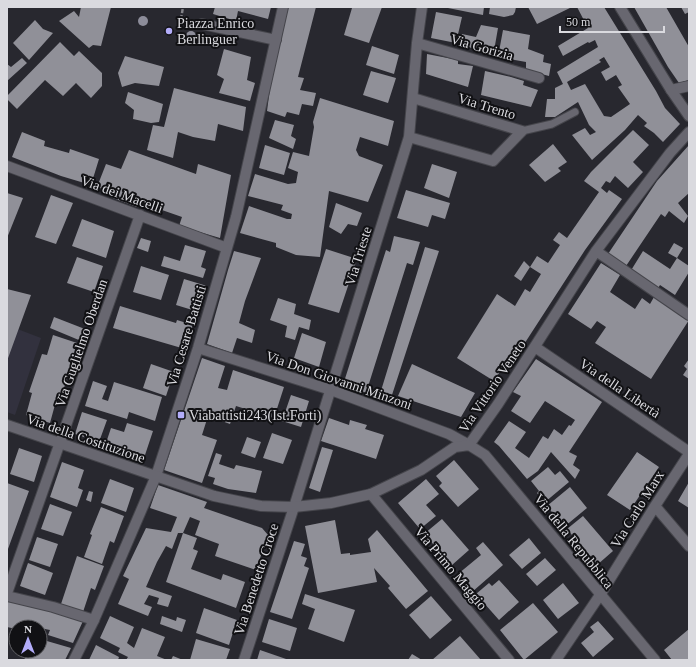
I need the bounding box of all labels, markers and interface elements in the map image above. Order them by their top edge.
scale bar [560,8,664,34]
text: 50 m [566,15,591,29]
place label: Piazza Enrico Berlinguer [177,16,254,47]
marker: Piazza Enrico Berlinguer [164,26,174,36]
street label: Via Gorizia [449,31,516,64]
street label: Via Trento [456,91,517,122]
street label: Via dei Macelli [79,173,165,216]
street label: Via Trieste [342,225,375,288]
street label: Via Guglielmo Oberdan [52,277,110,409]
street label: Via Cesare Battisti [164,284,209,389]
street label: Via Vittorio Veneto [456,337,529,435]
street label: Via Don Giovanni Minzoni [264,348,414,413]
street label: Via della Libertà [577,356,664,421]
place label: Viabattisti243(Ist.Forti) [189,408,322,424]
marker: Viabattisti243(Ist.Forti) [176,410,186,420]
street label: Via della Costituzione [25,411,147,466]
street label: Via Carlo Marx [608,468,667,550]
street label: Via della Repubblica [531,491,617,592]
street label: Via Benedetto Croce [231,521,282,637]
street label: Via Primo Maggio [411,524,490,613]
north arrow [8,619,48,659]
text: N [24,623,32,635]

